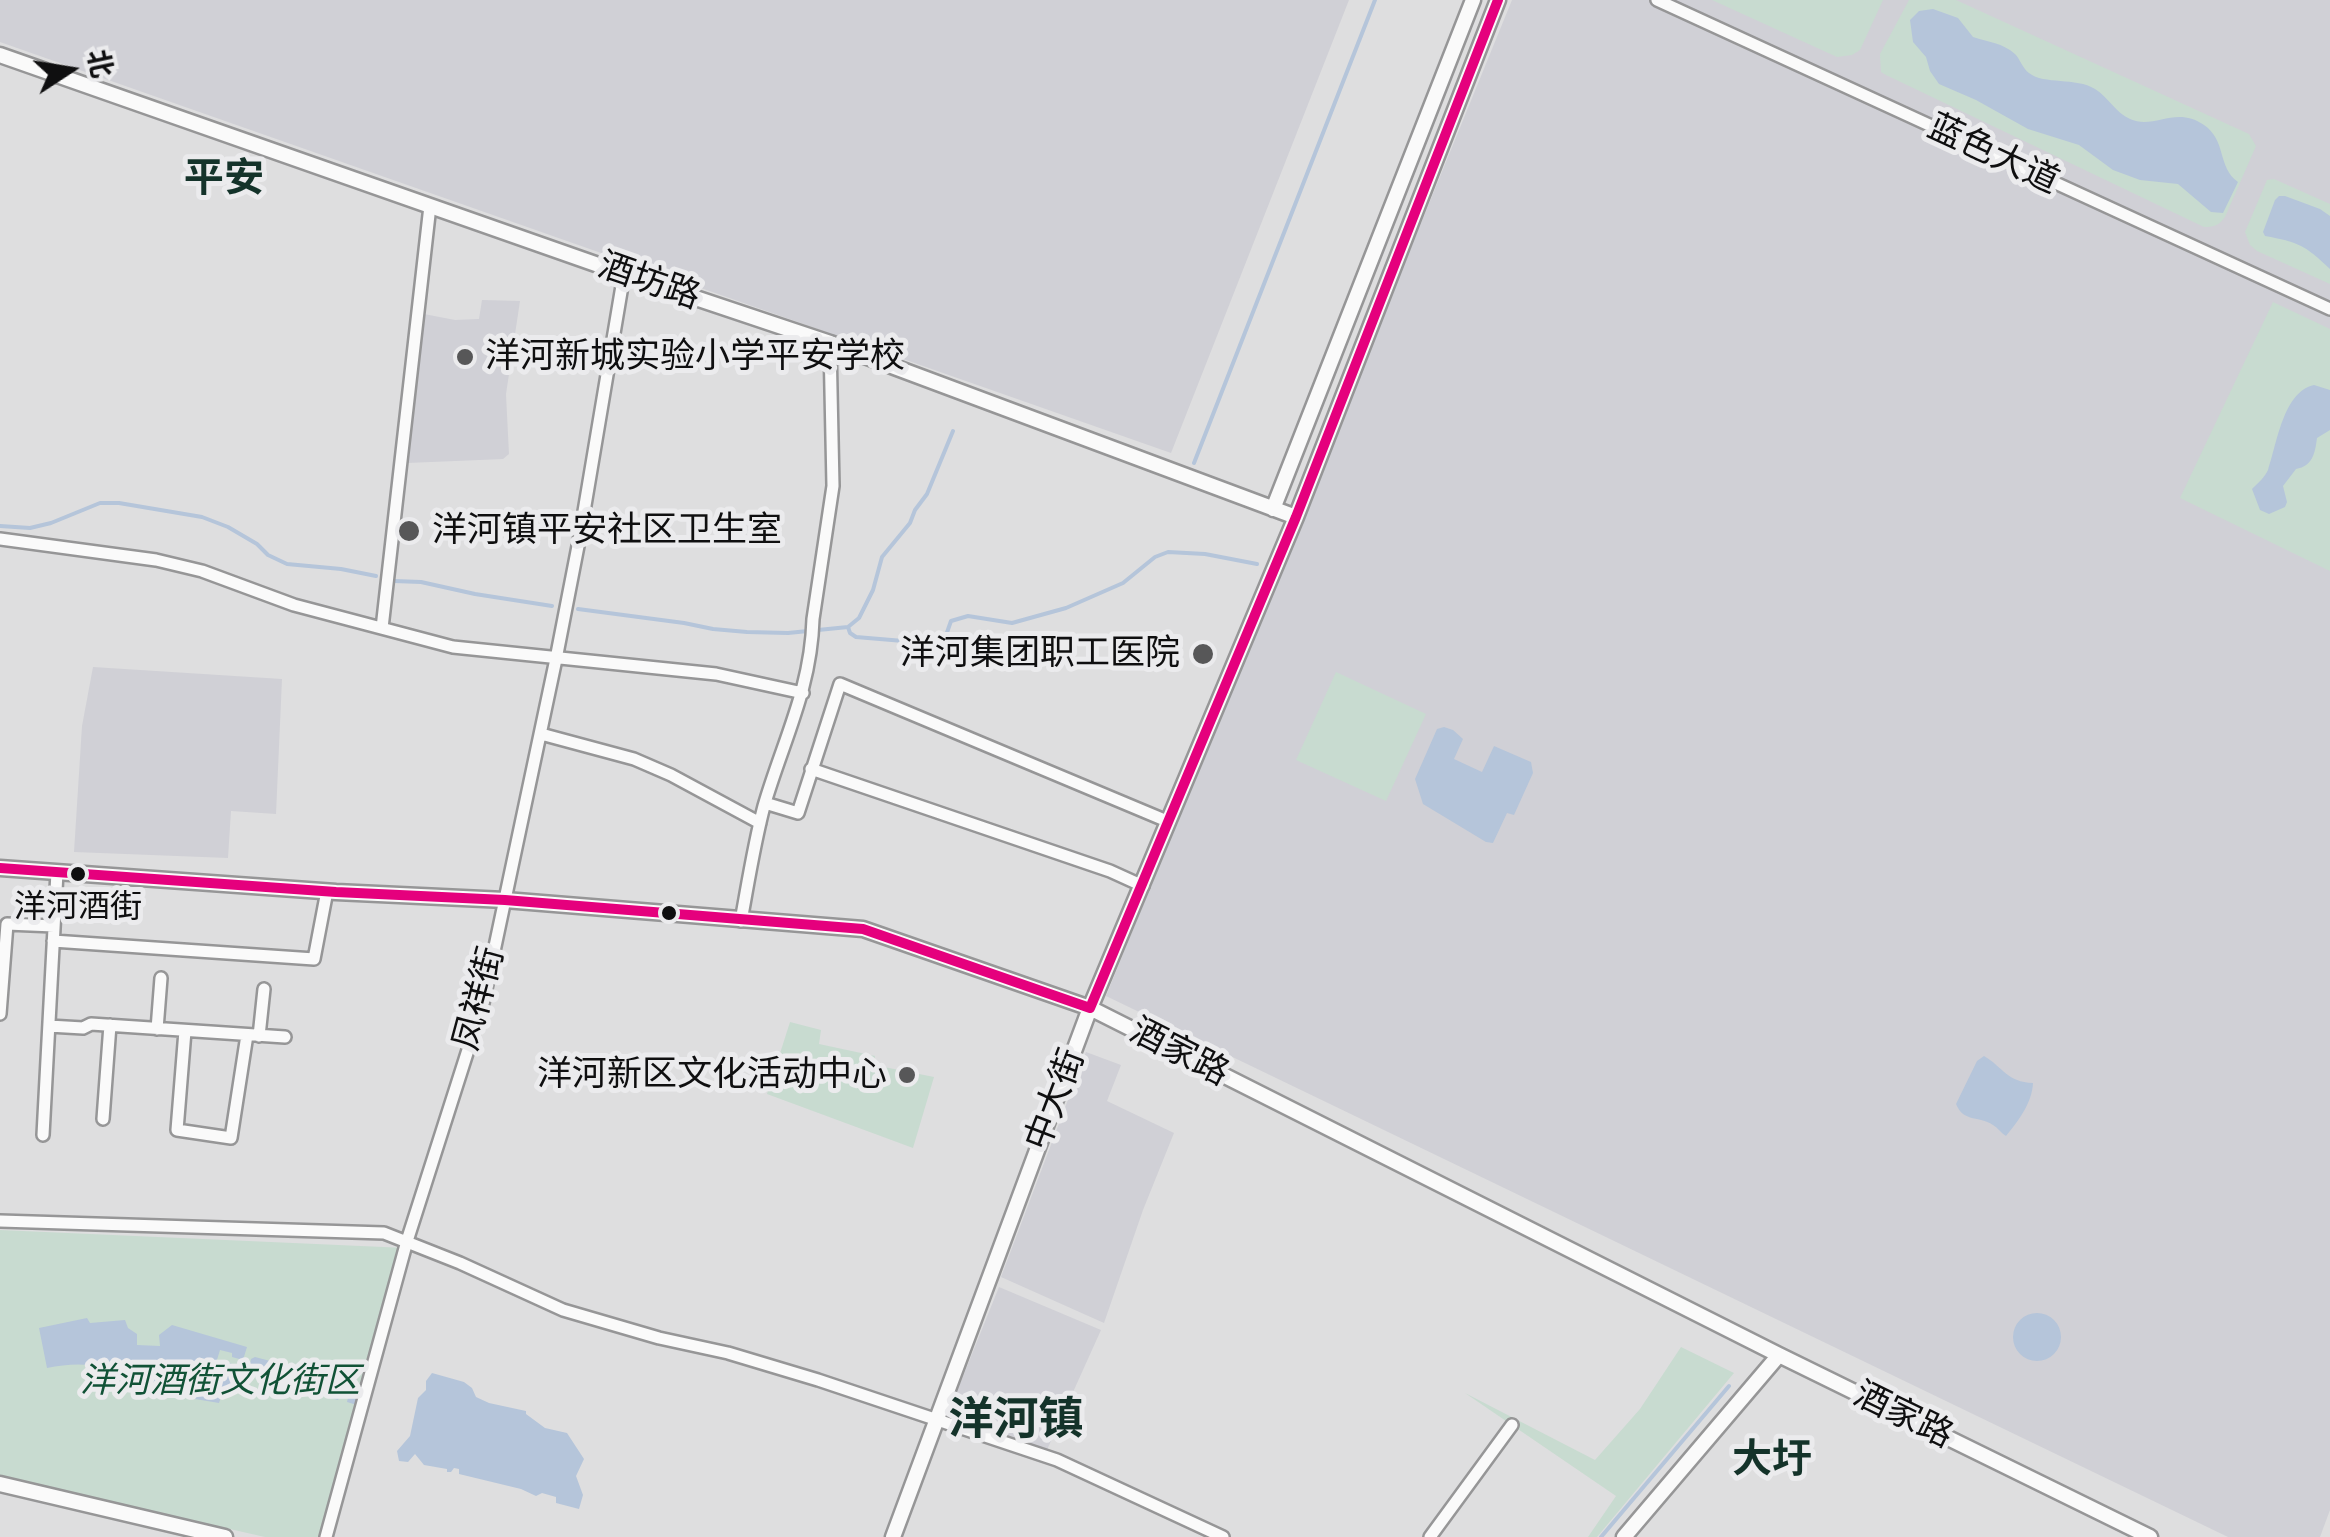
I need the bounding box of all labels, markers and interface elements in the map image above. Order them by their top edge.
north arrow [20,20,120,120]
text: 北 [81,47,119,81]
street label: 蓝色大道 [1921,106,2065,204]
district label: 平安 [184,156,264,204]
street label: 酒坊路 [593,245,705,319]
place label: 洋河新城实验小学平安学校 [485,336,905,378]
marker: 洋河新城实验小学平安学校 [454,346,476,368]
place label: 洋河镇平安社区卫生室 [432,510,782,552]
marker: 洋河镇平安社区卫生室 [396,518,422,544]
place label: 洋河集团职工医院 [900,633,1180,675]
marker: 洋河集团职工医院 [1190,641,1216,667]
marker: 洋河酒街 [68,864,88,884]
place label: 洋河酒街 [14,889,142,927]
unlabelled marker [659,903,679,923]
street label: 凤祥街 [446,943,514,1055]
street label: 酒家路 [1123,1010,1235,1096]
street label: 中大街 [1018,1043,1094,1157]
place label: 洋河新区文化活动中心 [537,1054,887,1096]
marker: 洋河新区文化活动中心 [896,1064,918,1086]
park label: 洋河酒街文化街区 [80,1361,360,1403]
street label: 酒家路 [1847,1374,1959,1458]
district label: 洋河镇 [949,1394,1083,1448]
district label: 大圩 [1732,1437,1812,1485]

